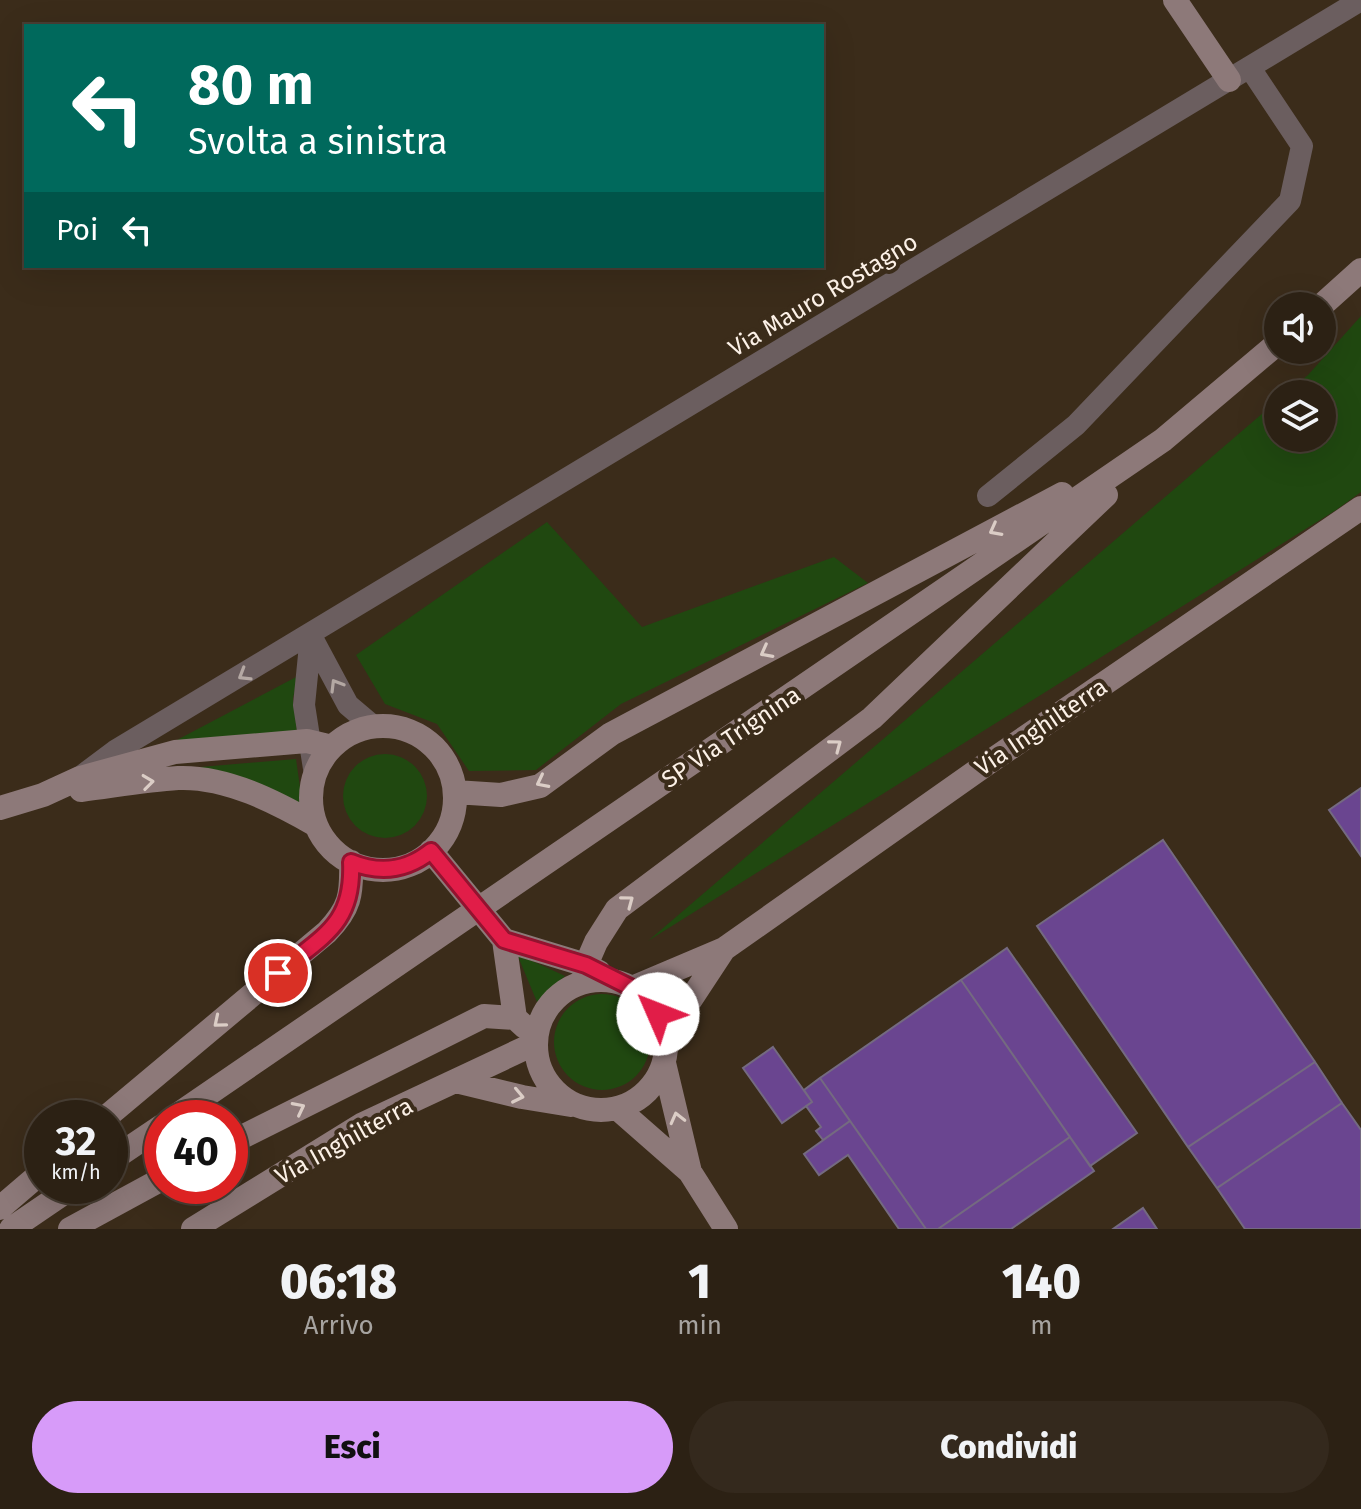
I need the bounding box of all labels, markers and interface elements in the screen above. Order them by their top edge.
text: 80 m [188,52,314,119]
icon: left [56,56,160,160]
text: Svolta a sinistra [188,120,448,164]
icon: left [115,208,159,252]
text: Poi [56,212,99,248]
street label: Via Mauro Rostagno [723,228,923,362]
map controls [1264,292,1336,452]
button: sound [1264,292,1336,364]
button: layers [1264,380,1336,452]
one-way arrow [989,520,1004,535]
one-way arrow [760,643,774,658]
one-way arrow [238,665,253,681]
street label: Via Inghilterra [970,673,1112,781]
one-way arrow [331,679,346,694]
street label: SP Via Trignina [656,680,806,794]
one-way arrow [827,740,842,754]
one-way arrow [535,772,550,788]
one-way arrow [141,774,155,791]
one-way arrow [619,896,634,910]
pin [244,939,312,1007]
icon: arrive [256,951,300,995]
position arrow [616,972,700,1056]
one-way arrow [214,1012,228,1027]
one-way arrow [510,1087,524,1104]
street label: Via Inghilterra [270,1092,418,1190]
speed limit sign: 40 [144,1100,248,1204]
one-way arrow [291,1102,306,1118]
one-way arrow [669,1111,686,1125]
text: 32 [55,1118,97,1166]
text: km/h [51,1160,101,1184]
text: 06:18 [280,1253,397,1311]
text: 1 [688,1253,711,1311]
text: 140 [1002,1253,1081,1311]
text: Arrivo [303,1310,374,1341]
text: min [677,1310,722,1341]
text: m [1030,1310,1053,1341]
button: Esci [32,1401,673,1493]
button: Condividi [689,1401,1329,1493]

